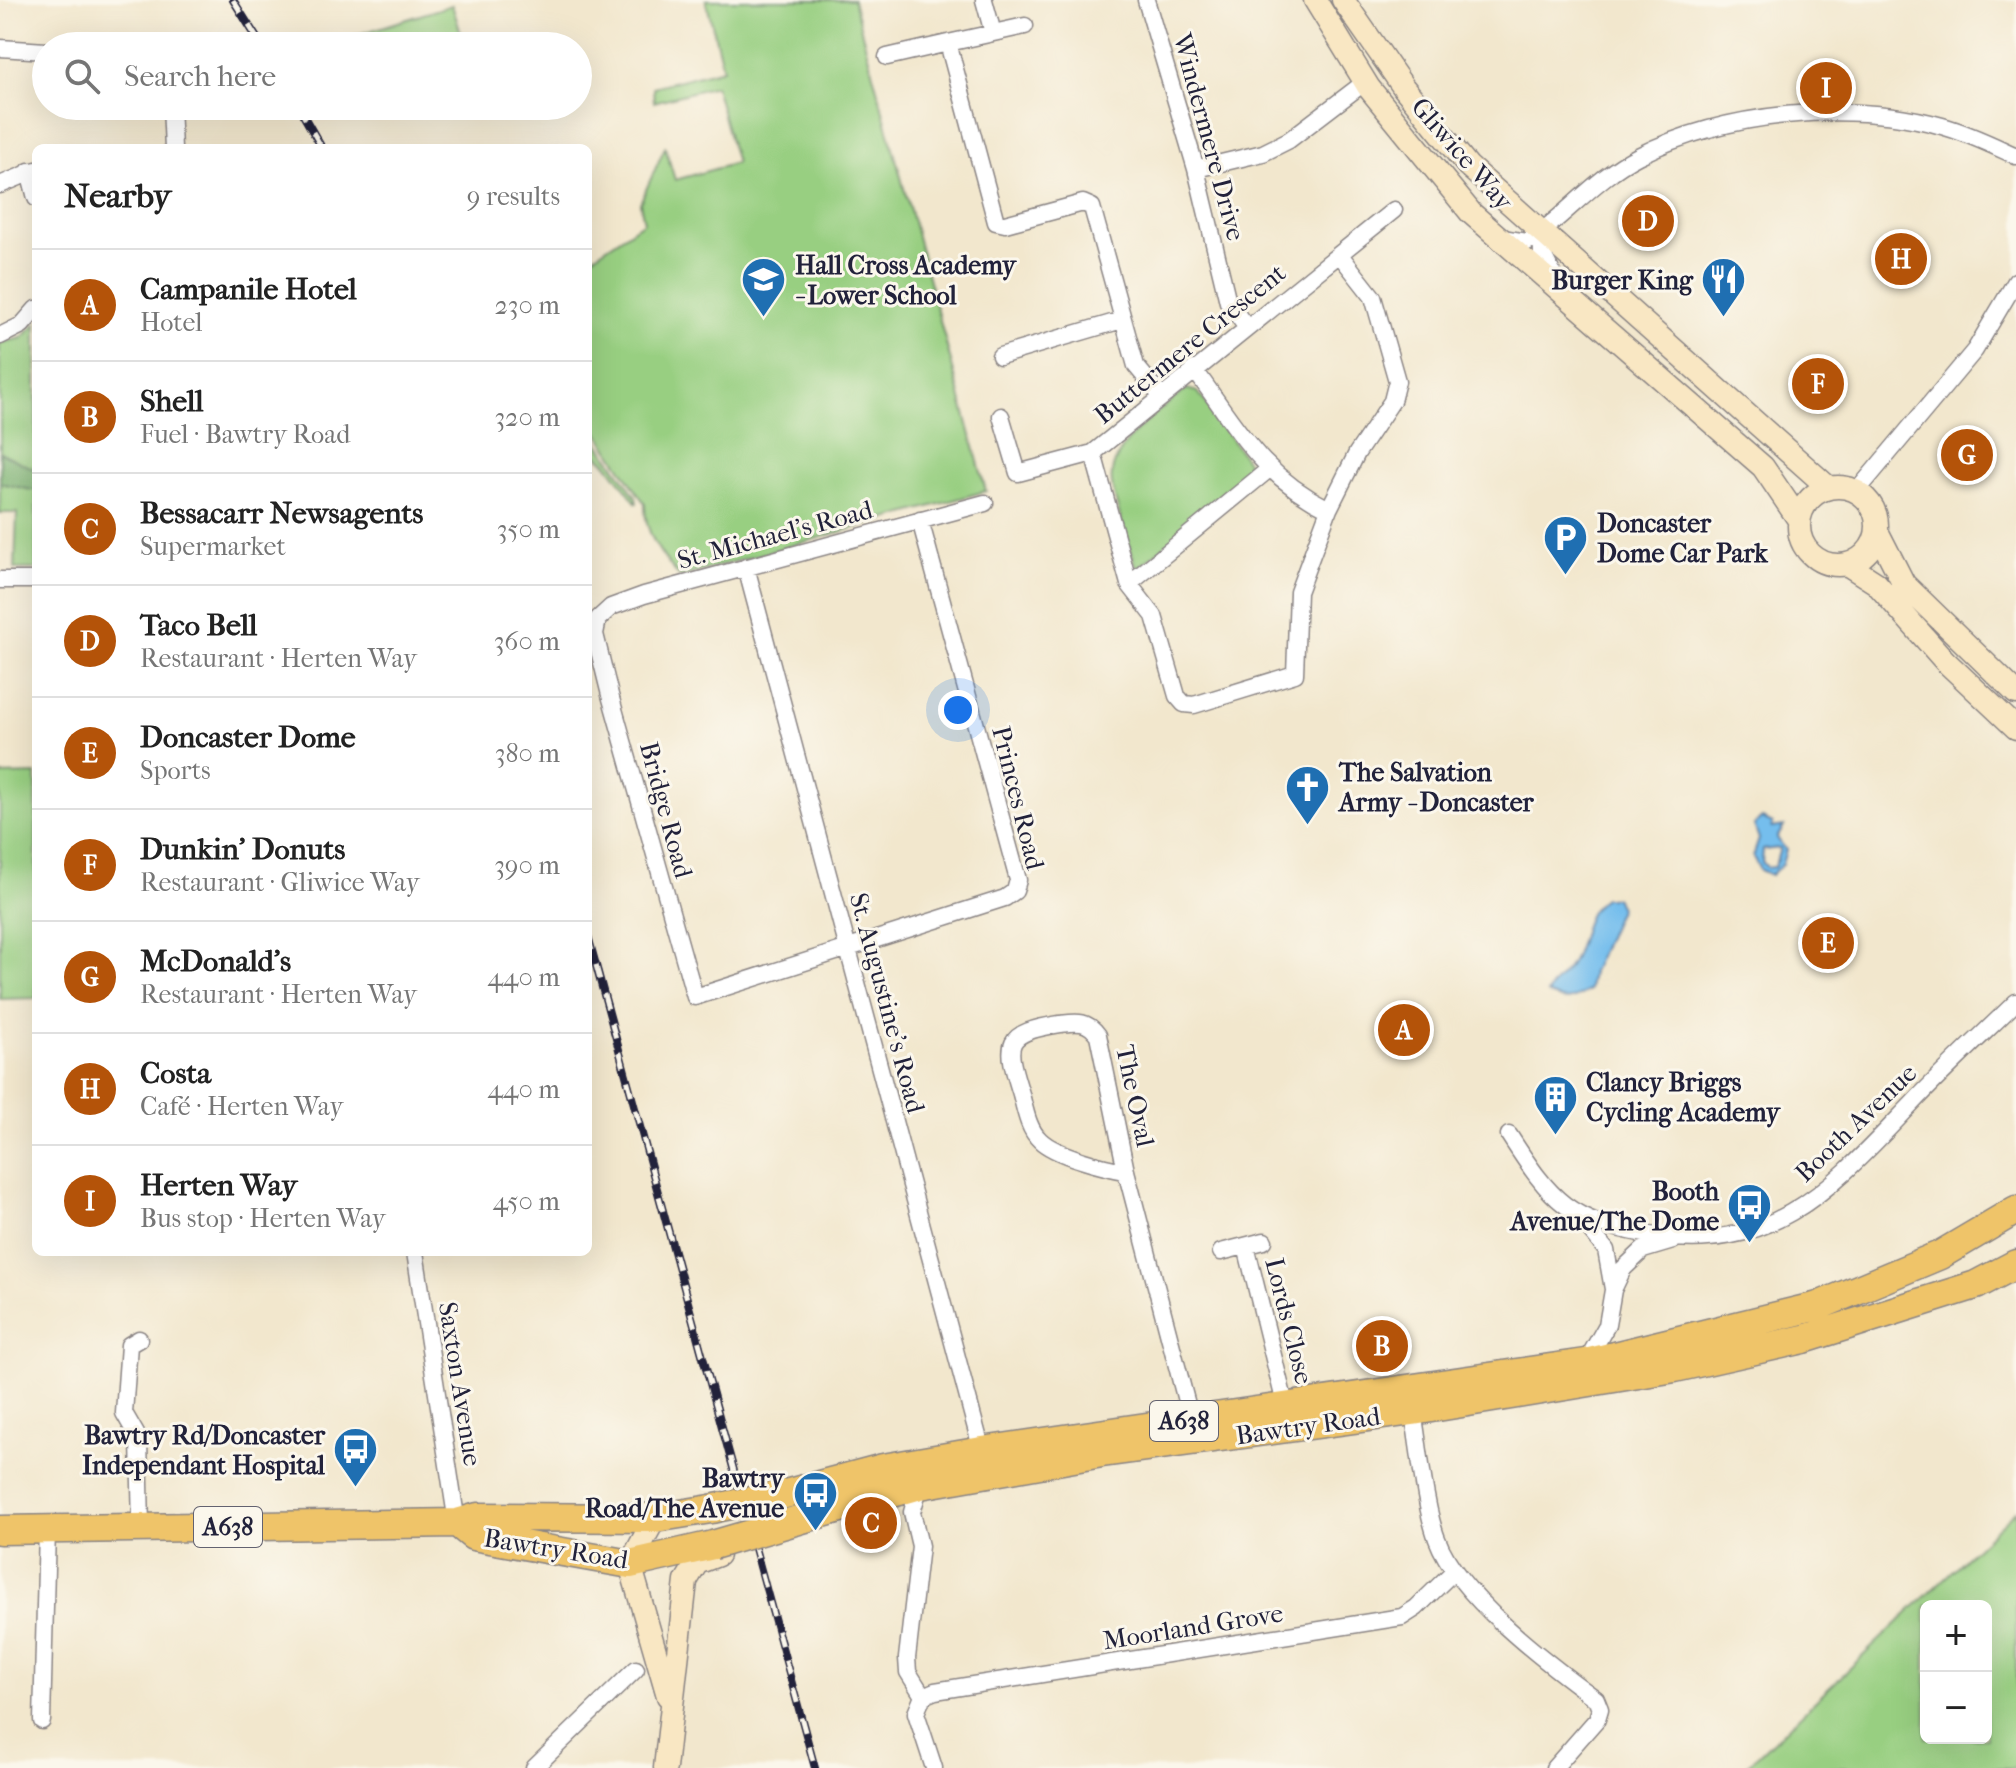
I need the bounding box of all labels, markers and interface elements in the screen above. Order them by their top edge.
street label: Windermere Drive [1166,29,1252,244]
search box [32,32,592,120]
icon: search [60,54,104,98]
pin: I [1800,58,1852,118]
text: Search here [124,59,276,94]
street label: Gliwice Way [1405,91,1520,217]
text: Nearby [64,176,171,216]
text: 9 results [467,181,560,212]
pin: D [1622,191,1674,251]
pin: H [1875,229,1927,289]
place label: Hall Cross Academy - Lower School [795,250,1018,311]
school or university icon: Hall Cross Academy - Lower School [740,256,788,319]
restaurant icon: Burger King [1700,256,1748,319]
street label: Buttermere Crescent [1088,257,1292,431]
place label: Burger King [1551,265,1694,296]
text: Campanile Hotel [140,272,357,307]
text: A [82,290,98,321]
text: 230 m [494,290,560,321]
text: Hotel [140,307,203,338]
pin: F [1792,354,1844,414]
text: Shell [140,384,204,419]
text: B [82,402,98,433]
text: 320 m [494,402,560,433]
text: Fuel · Bawtry Road [140,419,350,450]
pin: G [1941,425,1993,485]
street label: St. Michael's Road [674,494,877,576]
text: Bessacarr Newsagents [140,496,423,531]
place label: Doncaster Dome Car Park [1597,508,1769,569]
text: C [81,514,99,545]
text: 350 m [497,514,560,545]
parking icon: Doncaster Dome Car Park [1542,514,1590,577]
text: Supermarket [140,531,286,562]
text: Taco Bell [140,608,257,643]
text: D [80,626,100,657]
text: 360 m [494,626,560,657]
text: Restaurant · Herten Way [140,643,417,674]
your location [938,690,978,730]
text: Doncaster Dome [140,720,356,755]
street label: Princes Road [985,723,1051,874]
text: E [82,738,98,769]
text: 380 m [495,738,560,769]
street label: Bridge Road [633,738,699,882]
text: Sports [140,755,211,786]
place label: The Salvation Army - Doncaster [1337,757,1535,818]
church icon: The Salvation Army - Doncaster [1284,763,1332,826]
text: Dunkin' Donuts [140,832,345,867]
text: F [83,850,97,881]
text: 390 m [494,850,560,881]
text: Restaurant · Gliwice Way [140,867,420,898]
street label: St. Augustine's Road [843,890,931,1117]
pin: E [1802,913,1854,973]
text: McDonald's [140,944,291,979]
text: G [81,962,99,993]
text: 440 m [488,962,560,993]
text: Restaurant · Herten Way [140,979,417,1010]
pin: A [1378,1000,1430,1060]
street label: The Oval [1109,1042,1161,1150]
text: Costa [140,1056,211,1091]
street label: Booth Avenue [1789,1057,1923,1189]
place label: Clancy Briggs Cycling Academy [1586,1067,1782,1128]
building icon: Clancy Briggs Cycling Academy [1531,1073,1579,1136]
text: H [80,1074,100,1105]
text: 440 m [488,1074,560,1105]
text: Café · Herten Way [140,1091,343,1122]
text: Herten Way [140,1168,297,1203]
place label: Booth Avenue/The Dome [1509,1176,1719,1237]
bus stop icon: Booth Avenue/The Dome [1726,1182,1774,1245]
text: I [85,1186,95,1217]
text: 450 m [493,1186,560,1217]
text: Bus stop · Herten Way [140,1203,386,1234]
street label: Lords Close [1258,1255,1320,1387]
street label: Saxton Avenue [432,1300,488,1468]
pin: B [1356,1316,1408,1376]
street label: Bawtry Road [1234,1400,1383,1451]
road number: A638 [1150,1401,1218,1441]
place label: Bawtry Rd/Doncaster Independant Hospital [82,1420,326,1481]
bus stop icon: Bawtry Rd/Doncaster Independant Hospital [332,1426,380,1489]
place label: Bawtry Road/The Avenue [585,1463,786,1524]
bus stop icon: Bawtry Road/The Avenue [791,1469,839,1532]
pin: C [845,1493,897,1553]
road number: A638 [194,1507,262,1547]
street label: Bawtry Road [482,1522,631,1576]
street label: Moorland Grove [1101,1597,1285,1657]
map controls [1920,1600,1992,1744]
button: + [1920,1600,1992,1672]
button: − [1920,1672,1992,1744]

